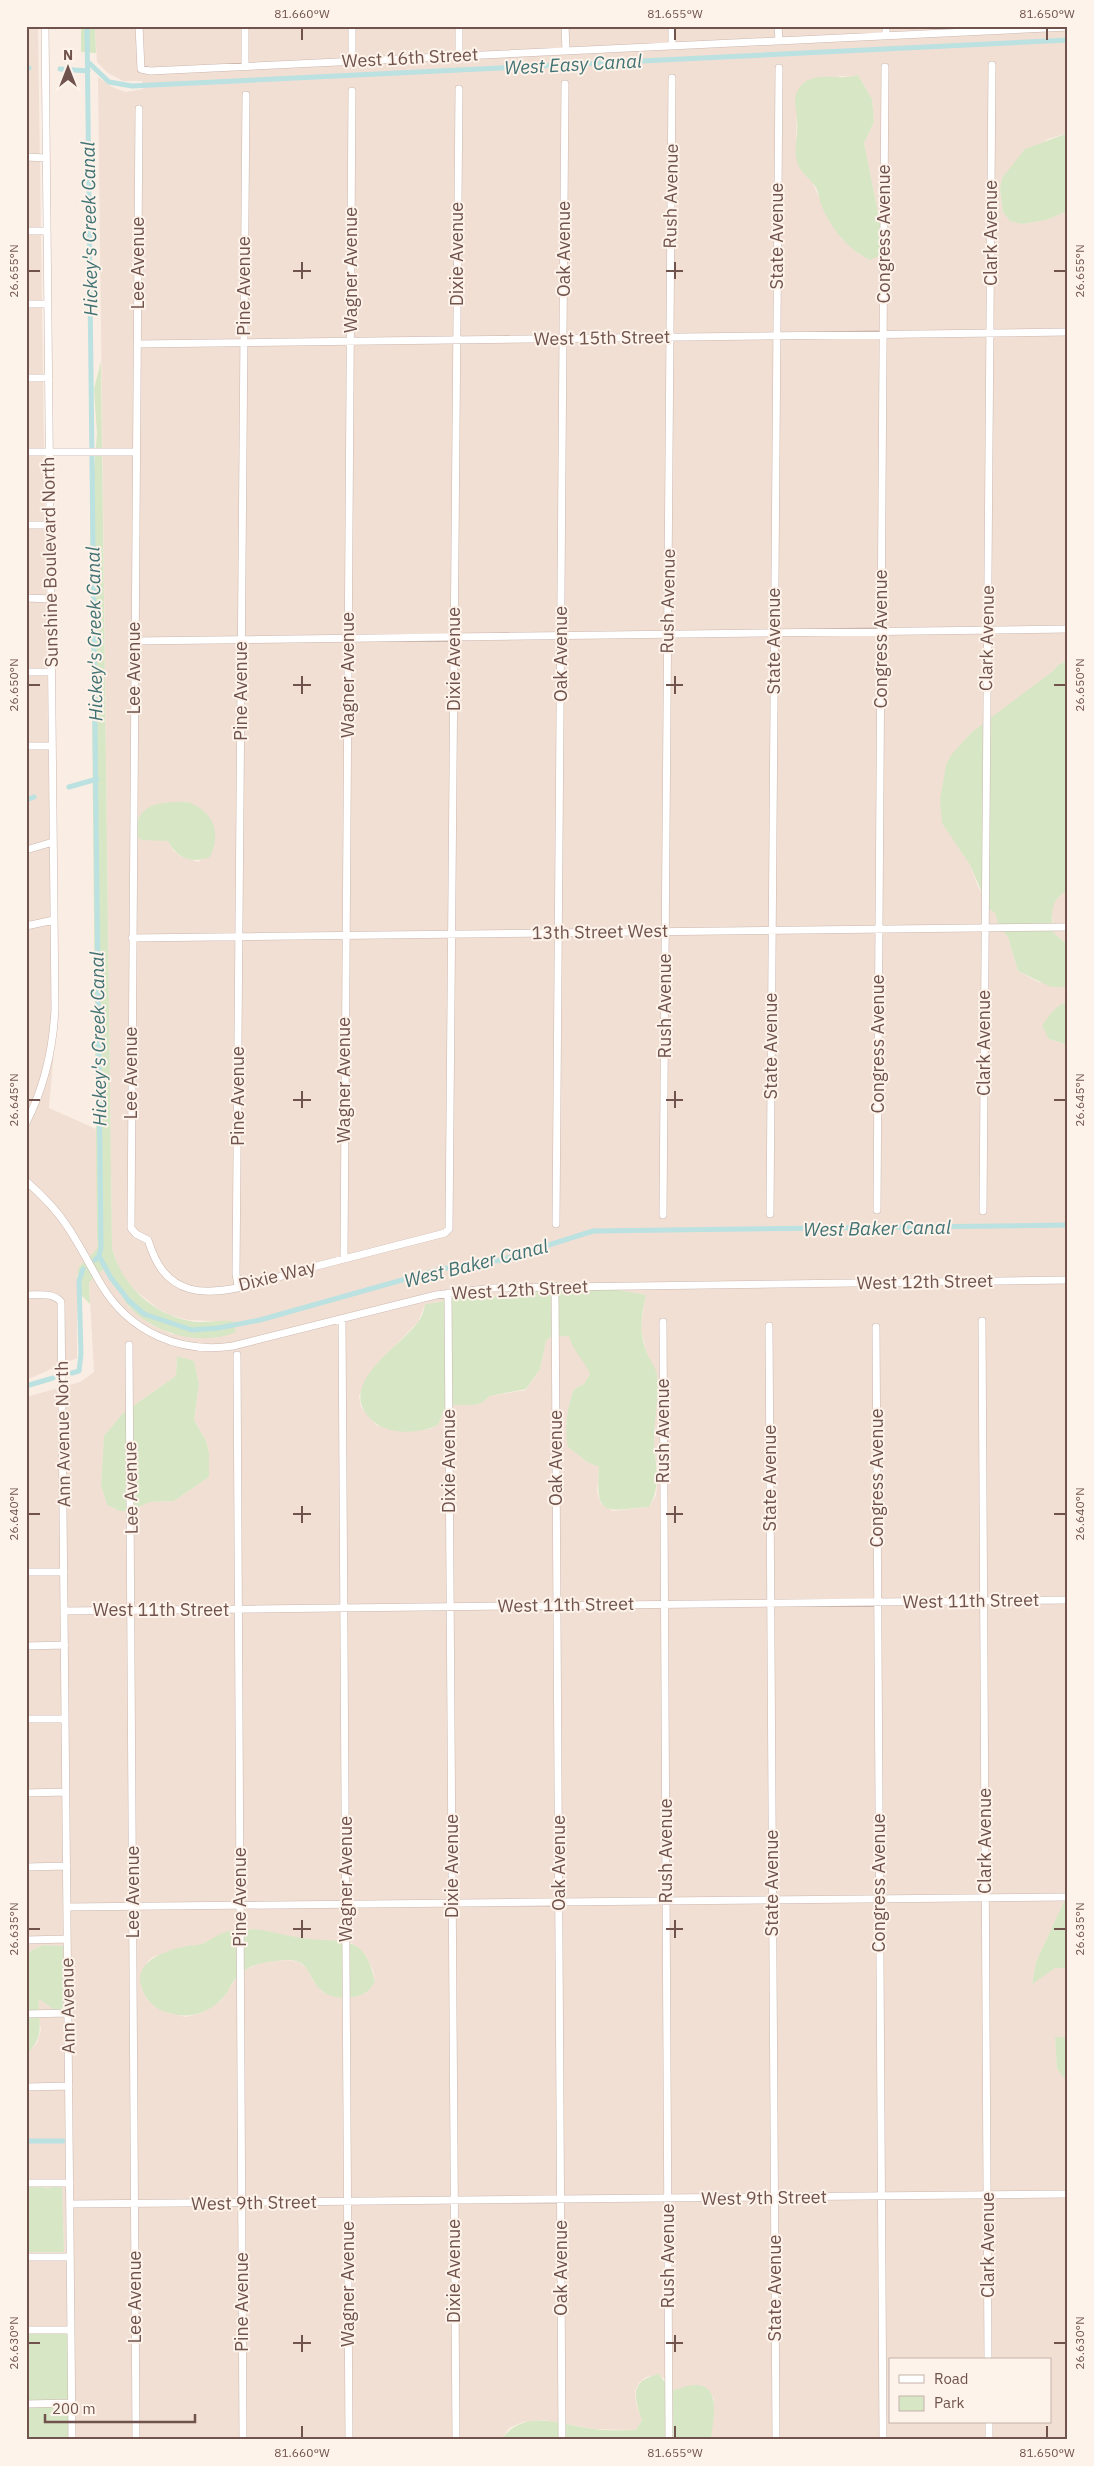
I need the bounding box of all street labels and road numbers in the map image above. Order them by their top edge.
street label: West 16th Street [341,42,479,73]
street label: Rush Avenue [658,143,683,249]
street label: Congress Avenue [872,164,895,304]
street label: Clark Avenue [979,180,1002,286]
street label: State Avenue [765,182,788,289]
street label: Oak Avenue [552,201,575,297]
street label: Dixie Avenue [445,202,468,306]
street label: Wagner Avenue [339,207,362,333]
street label: Lee Avenue [126,216,149,309]
street label: Pine Avenue [232,236,255,336]
street label: West 15th Street [533,325,670,350]
street label: Sunshine Boulevard North [36,456,63,668]
street label: Rush Avenue [655,548,680,654]
street label: Congress Avenue [869,569,892,709]
street label: Clark Avenue [974,585,999,691]
street label: State Avenue [762,587,785,694]
street label: Oak Avenue [549,606,572,702]
street label: Dixie Avenue [442,607,465,711]
street label: Wagner Avenue [336,612,359,738]
street label: Lee Avenue [122,621,145,714]
street label: Pine Avenue [229,641,252,741]
street label: 13th Street West [531,919,668,944]
street label: Rush Avenue [653,953,676,1059]
street label: Congress Avenue [866,974,889,1114]
street label: Clark Avenue [972,990,995,1096]
street label: State Avenue [759,992,782,1099]
street label: Wagner Avenue [332,1017,355,1143]
street label: Lee Avenue [119,1026,142,1119]
street label: Pine Avenue [226,1046,249,1146]
street label: Dixie Way [236,1255,318,1296]
street label: West 12th Street [856,1269,993,1294]
street label: West 12th Street [451,1274,589,1305]
street label: Ann Avenue North [50,1361,75,1508]
street label: Rush Avenue [651,1378,674,1484]
street label: Congress Avenue [865,1408,888,1548]
street label: Dixie Avenue [437,1409,460,1513]
street label: Oak Avenue [544,1410,567,1506]
street label: State Avenue [758,1424,781,1531]
street label: Lee Avenue [118,1441,143,1535]
street label: West 11th Street [902,1588,1039,1613]
street label: West 11th Street [497,1592,634,1617]
street label: West 11th Street [93,1598,229,1621]
street label: Clark Avenue [973,1788,996,1894]
street label: Rush Avenue [654,1798,677,1904]
street label: Congress Avenue [867,1813,890,1953]
street label: Dixie Avenue [440,1814,463,1918]
street label: Oak Avenue [547,1815,570,1911]
street label: Wagner Avenue [334,1816,357,1942]
street label: State Avenue [760,1829,783,1936]
street label: Lee Avenue [121,1845,144,1938]
street label: Pine Avenue [228,1847,251,1947]
street label: Ann Avenue [55,1958,80,2054]
street label: West 9th Street [701,2185,827,2210]
street label: West 9th Street [191,2190,317,2215]
street label: Clark Avenue [976,2192,999,2298]
street label: Rush Avenue [656,2203,679,2309]
street label: Dixie Avenue [442,2219,465,2323]
street label: Oak Avenue [549,2220,572,2316]
street label: Wagner Avenue [336,2221,359,2347]
street label: State Avenue [763,2234,786,2341]
street label: Lee Avenue [123,2250,146,2343]
street label: Pine Avenue [230,2252,253,2352]

